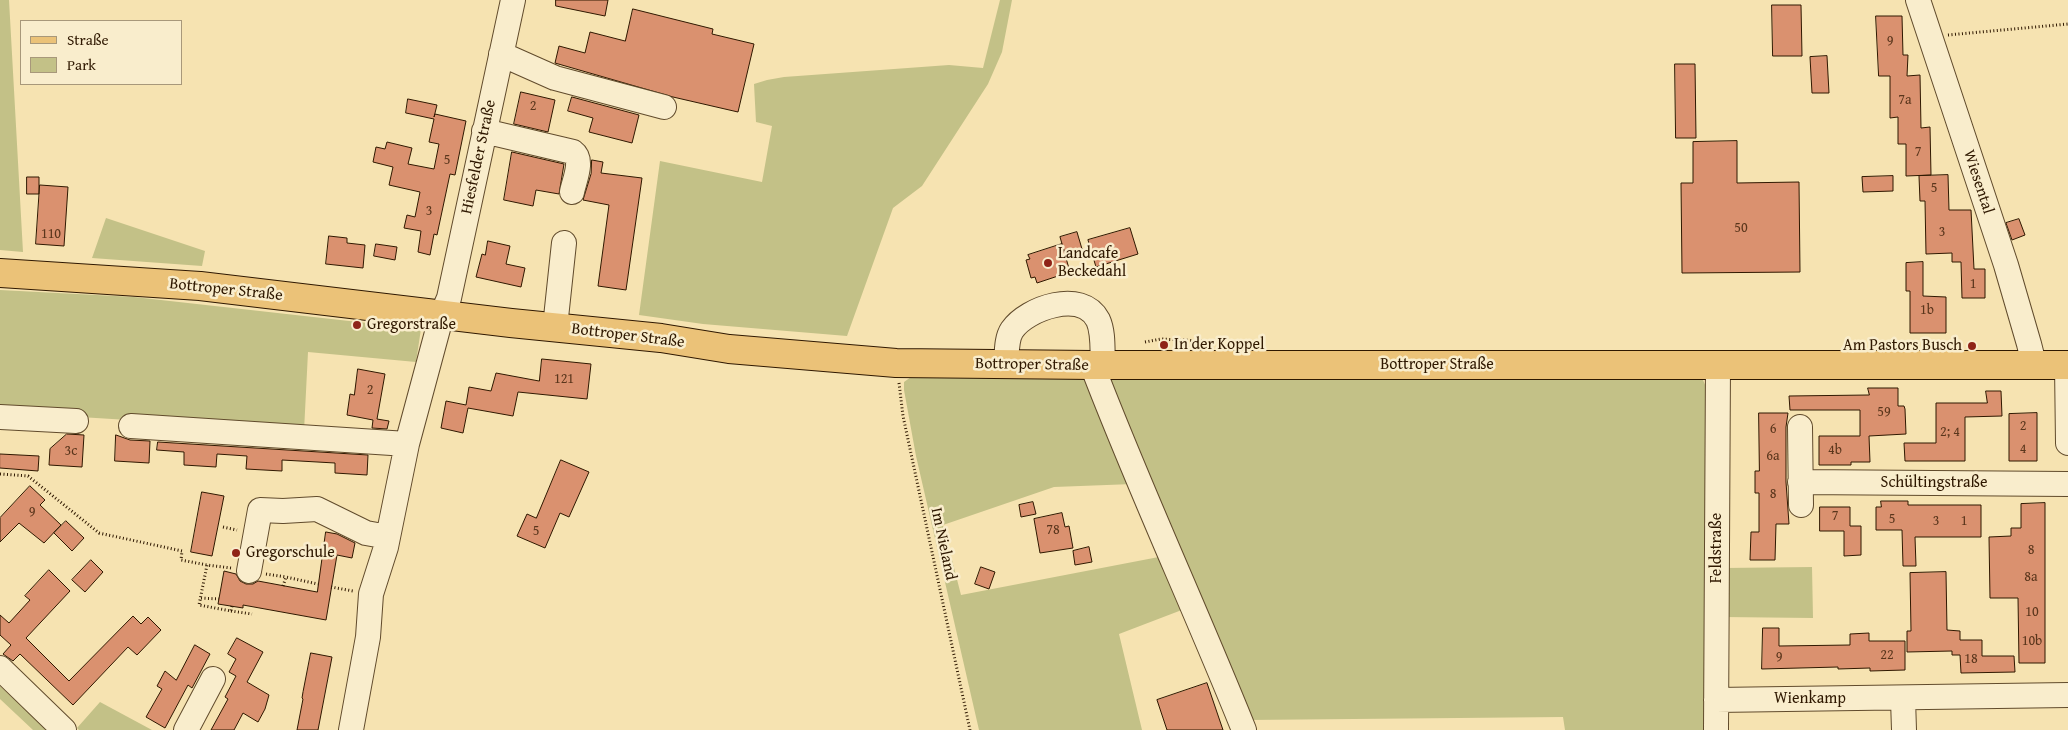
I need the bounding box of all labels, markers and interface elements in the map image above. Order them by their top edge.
legend [20,20,182,85]
text: Straße [67,29,109,50]
house number: 9 [1887,33,1893,49]
text: Park [67,54,96,75]
house number: 7a [1898,92,1912,108]
street label: Hiesfelder Straße [457,98,501,216]
house number: 2 [530,98,536,114]
house number: 7 [1915,144,1921,160]
street label: Wiesental [1959,148,1997,216]
house number: 5 [444,152,450,168]
house number: 5 [1931,180,1937,196]
house number: 3 [426,203,432,219]
house number: 50 [1734,220,1748,236]
house number: 3 [1939,224,1945,240]
house number: 110 [41,226,61,242]
place label: Landcafe Beckedahl [1058,244,1126,282]
marker: Landcafe Beckedahl [1042,257,1054,269]
street label: Bottroper Straße [168,275,284,305]
house number: 1 [1970,276,1976,292]
house number: 1b [1920,302,1934,318]
place label: Gregorstraße [367,315,456,335]
marker: Gregorstraße [351,319,363,331]
street label: Bottroper Straße [570,320,686,352]
place label: In der Koppel [1174,335,1264,355]
place label: Am Pastors Busch [1843,336,1962,356]
marker: In der Koppel [1158,339,1170,351]
marker: Am Pastors Busch [1966,340,1978,352]
street label: Bottroper Straße [975,354,1089,376]
street label: Bottroper Straße [1380,355,1494,375]
house number: 121 [554,371,574,387]
house number: 2 [367,382,373,398]
house number: 59 [1877,404,1891,420]
house number: 2 [2020,418,2026,434]
house number: 6 [1770,421,1776,437]
house number: 2; 4 [1940,424,1960,440]
house number: 4 [2020,441,2026,457]
house number: 4b [1828,442,1842,458]
house number: 3c [65,443,77,459]
house number: 6a [1766,448,1780,464]
street label: Schültingstraße [1881,473,1987,493]
house number: 8 [1770,486,1776,502]
house number: 9 [29,504,35,520]
street label: Im Nieland [926,506,960,582]
house number: 7 [1832,508,1838,524]
house number: 5 [1889,511,1895,527]
street label: Feldstraße [1707,513,1727,583]
house number: 3 [1933,513,1939,529]
house number: 1 [1961,513,1967,529]
house number: 78 [1046,522,1060,538]
house number: 5 [533,523,539,539]
house number: 8 [2028,542,2034,558]
place label: Gregorschule [246,543,335,563]
marker: Gregorschule [230,547,242,559]
house number: 8a [2024,569,2038,585]
house number: 10 [2025,604,2039,620]
house number: 10b [2022,633,2042,649]
house number: 22 [1880,647,1894,663]
house number: 9 [1776,649,1782,665]
house number: 18 [1964,651,1978,667]
street label: Wienkamp [1774,689,1846,709]

